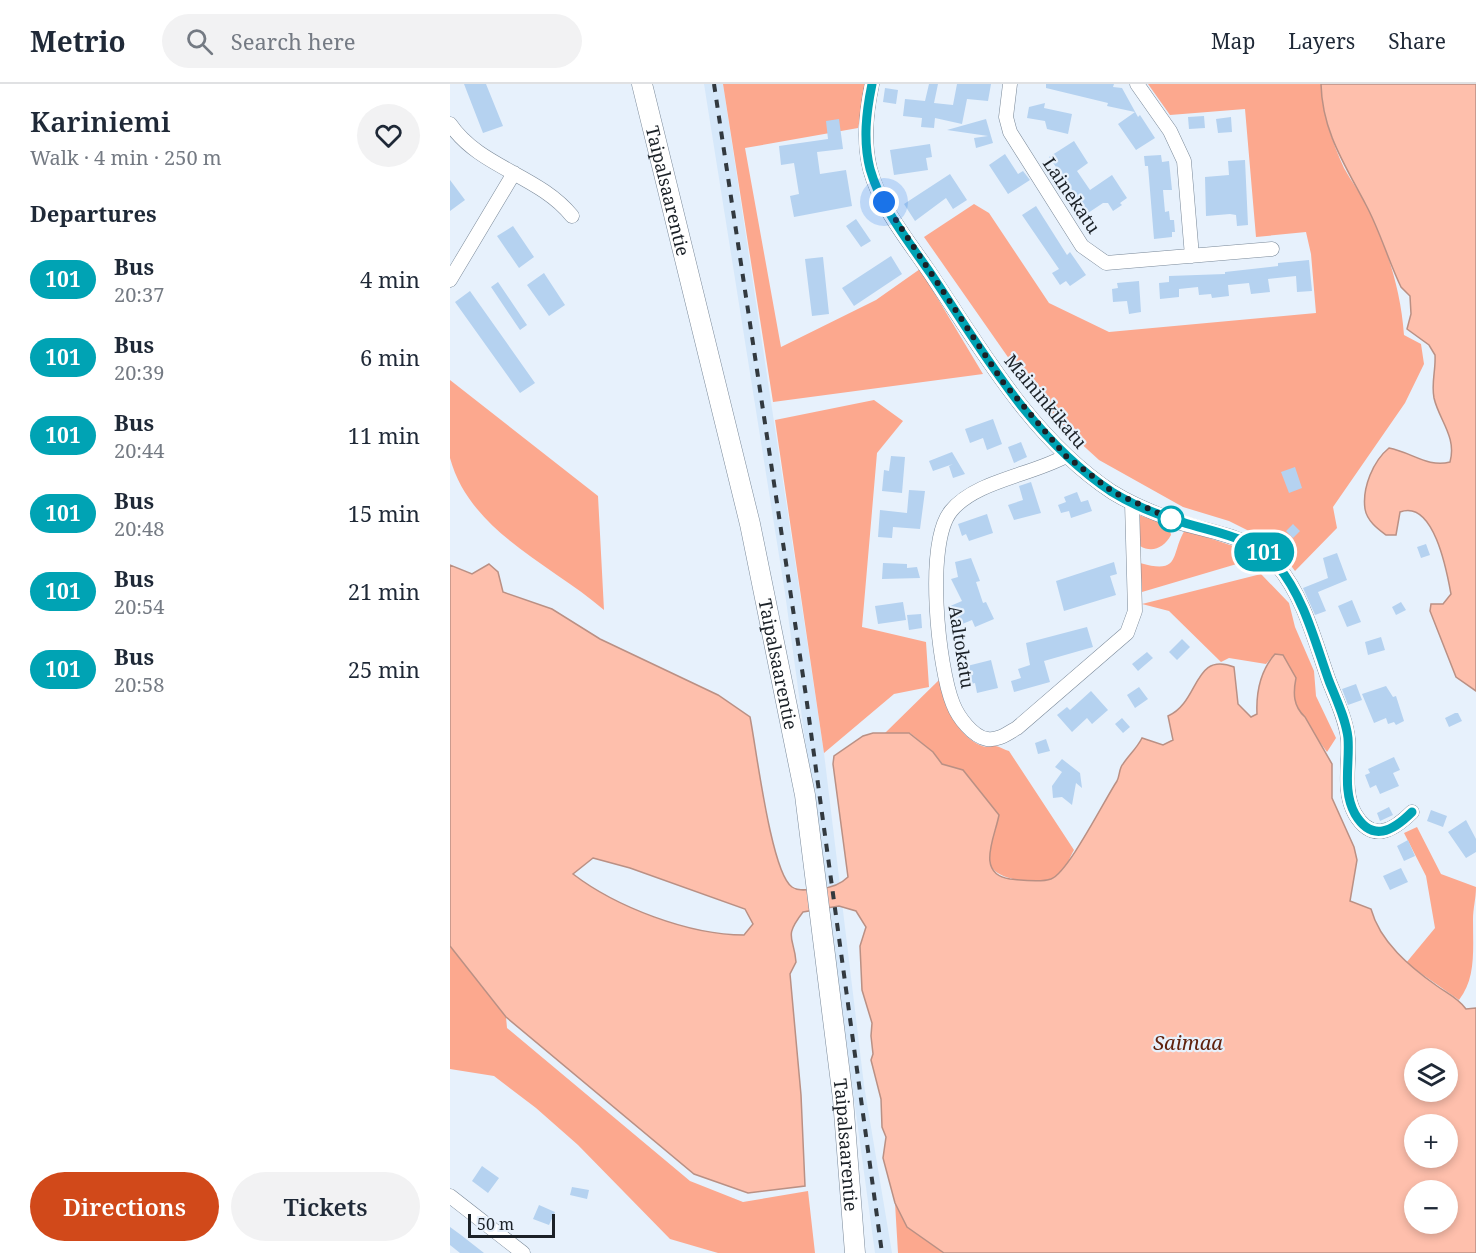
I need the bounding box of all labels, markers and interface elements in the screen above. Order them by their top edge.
search box [162,14,582,68]
text: Metrio [30,22,126,60]
icon: search [183,25,216,58]
text: Search here [231,26,356,56]
text: Map [1211,27,1255,55]
text: Layers [1288,27,1355,55]
text: Share [1388,27,1446,55]
text: Kariniemi [30,102,171,140]
button: heart [357,104,420,167]
street label: Taipalsaarentie [641,123,696,258]
text: Walk · 4 min · 250 m [30,144,222,171]
street label: Lainekatu [1038,152,1107,238]
your location [869,187,899,217]
text: Departures [30,198,157,228]
text: Bus [114,251,154,281]
text: 4 min [360,264,420,294]
text: 101 [45,265,81,293]
text: 20:37 [114,281,164,308]
text: Bus [114,329,154,359]
text: 6 min [360,342,420,372]
text: 101 [45,343,81,371]
street label: Maininkikatu [999,349,1093,454]
text: 20:39 [114,359,164,386]
text: Bus [114,407,154,437]
text: 11 min [348,420,420,450]
text: 101 [45,421,81,449]
text: 20:44 [114,437,164,464]
text: Bus [114,485,154,515]
text: 15 min [348,498,420,528]
text: 101 [45,499,81,527]
unlabelled marker [1158,506,1184,532]
text: 20:48 [114,515,164,542]
line badge: 101 [1230,532,1298,572]
text: 101 [1246,538,1282,566]
text: Bus [114,563,154,593]
text: 21 min [348,576,420,606]
text: 101 [45,577,81,605]
text: 20:54 [114,593,164,620]
street label: Taipalsaarentie [753,596,803,732]
street label: Aaltokatu [944,604,980,691]
text: Bus [114,641,154,671]
text: 25 min [348,654,420,684]
text: 101 [45,655,81,683]
text: 20:58 [114,671,164,698]
water label: Saimaa [1153,1029,1223,1056]
map controls [1404,1048,1458,1234]
button: layers [1404,1048,1458,1102]
street label: Taipalsaarentie [829,1077,864,1212]
button: + [1404,1114,1458,1168]
button: Directions [30,1172,219,1241]
button: Tickets [231,1172,420,1241]
button: − [1404,1180,1458,1234]
scale bar [468,1211,555,1238]
text: 50 m [477,1213,514,1235]

